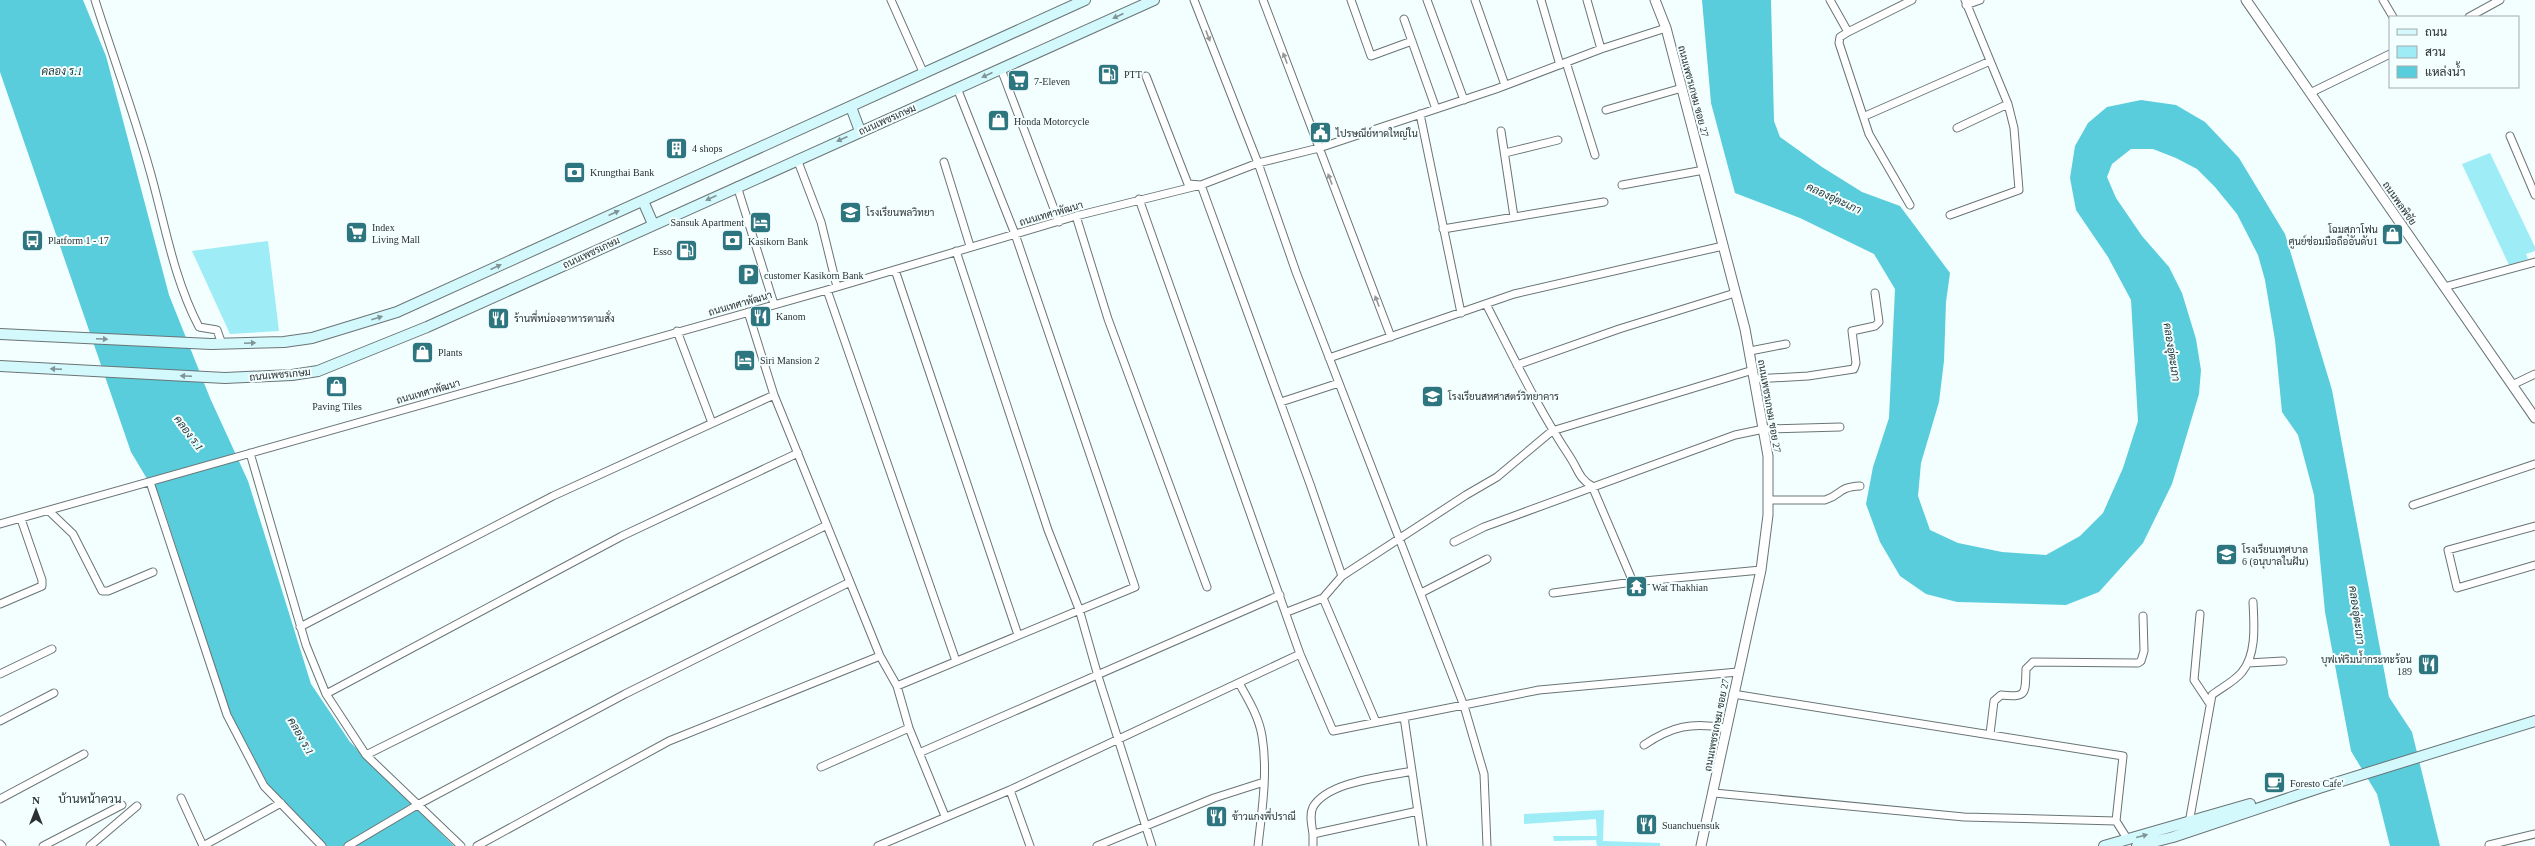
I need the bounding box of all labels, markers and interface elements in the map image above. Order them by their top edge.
one-way arrow [1113,13,1124,19]
legend [2389,16,2519,88]
text: ถนน [2425,25,2448,39]
one-way arrow [1206,31,1212,43]
street label: ถนนเพชรเกษม ซอย 27 [1676,44,1711,138]
text: สวน [2425,45,2446,59]
one-way arrow [1281,51,1287,63]
fuel station icon: PTT [1095,61,1121,87]
text: แหล่งน้ำ [2425,61,2465,79]
water label: คลอง ร.1 [42,65,82,77]
supermarket icon: 7-Eleven [1005,68,1031,94]
place label: PTT [1124,69,1142,80]
one-way arrow [981,72,992,78]
place label: 7-Eleven [1034,76,1070,87]
street label: ถนนเพชรเกษม [857,102,918,137]
shop icon: Honda Motorcycle [985,108,1011,134]
place label: Honda Motorcycle [1014,116,1090,127]
public building icon: ไปรษณีย์หาดใหญ่ใน [1308,120,1334,146]
place label: ไปรษณีย์หาดใหญ่ใน [1335,126,1418,140]
building icon: 4 shops [664,135,690,161]
one-way arrow [837,136,848,142]
place label: 4 shops [692,143,722,154]
bank icon: Krungthai Bank [561,159,587,185]
place label: Krungthai Bank [590,167,654,178]
one-way arrow [1327,173,1333,185]
water label: คลองอุ่ตะเภา [1803,179,1864,219]
street label: ถนนพลพิชัย [2381,179,2419,227]
one-way arrow [705,195,716,201]
street label: ถนนเทศาพัฒนา [1018,198,1084,228]
school or university icon: โรงเรียนพลวิทยา [837,199,863,225]
place label: โรงเรียนพลวิทยา [865,206,935,218]
hotel icon: Sansuk Apartment [747,209,773,235]
one-way arrow [609,210,620,216]
place label: Sansuk Apartment [670,217,744,228]
supermarket icon: Index Living Mall [343,220,369,246]
place label: Index Living Mall [372,222,420,245]
shop icon: โฉมสุภาโฟน ศูนย์ซ่อมมือถืออันดับ1 [2380,222,2406,248]
place label: โฉมสุภาโฟน ศูนย์ซ่อมมือถืออันดับ1 [2288,223,2378,249]
bus stop icon: Platform 1 - 17 [20,227,46,253]
bank icon: Kasikorn Bank [720,228,746,254]
street label: ถนนเพชรเกษม [561,234,621,270]
place label: Platform 1 - 17 [48,235,109,246]
place label: Kasikorn Bank [748,236,808,247]
fuel station icon: Esso [674,238,700,264]
place label: Esso [653,246,672,257]
parking icon: customer Kasikorn Bank [736,262,762,288]
one-way arrow [490,264,502,270]
place label: customer Kasikorn Bank [764,270,863,281]
street label: ถนนเทศาพัฒนา [707,288,773,318]
one-way arrow [1373,294,1379,306]
restaurant icon: Kanom [748,303,774,329]
restaurant icon: ร้านพี่หน่องอาหารตามสั่ง [486,305,512,331]
place label: ร้านพี่หน่องอาหารตามสั่ง [514,310,615,324]
place label: Kanom [776,311,806,322]
one-way arrow [371,315,383,321]
water label: คลองอุ่ตะเภา [2158,322,2184,383]
one-way arrow [96,336,109,342]
shop icon: Plants [410,339,436,365]
one-way arrow [244,340,256,347]
place label: Plants [438,347,463,358]
hotel icon: Siri Mansion 2 [731,347,757,373]
place label: Siri Mansion 2 [760,355,819,366]
street label: ถนนเพชรเกษม ซอย 27 [1756,359,1783,453]
one-way arrow [50,365,62,372]
street label: ถนนเพชรเกษม [249,366,311,383]
one-way arrow [180,372,192,379]
shop icon: Paving Tiles [324,373,350,399]
street label: ถนนเทศาพัฒนา [395,376,461,406]
school or university icon: โรงเรียนสหศาสตร์วิทยาคาร [1419,383,1445,409]
place label: โรงเรียนสหศาสตร์วิทยาคาร [1447,389,1559,402]
place label: Paving Tiles [312,401,362,412]
water label: คลอง ร.1 [172,413,206,453]
school or university icon: โรงเรียนเทศบาล 6 (อนุบาลในฝัน) [2213,542,2239,568]
place label: โรงเรียนเทศบาล 6 (อนุบาลในฝัน) [2241,543,2308,569]
temple icon: Wat Thakhian [1624,574,1650,600]
place label: Wat Thakhian [1652,582,1708,593]
water label: คลองอุ่ตะเภา [2344,585,2368,645]
place label: บุฟเฟ่ริมน้ำกระทะร้อน 189 [2321,650,2412,677]
restaurant icon: บุฟเฟ่ริมน้ำกระทะร้อน 189 [2415,652,2441,678]
street label: ถนนเพชรเกษม ซอย 27 [1702,678,1731,772]
water label: คลอง ร.1 [286,715,316,757]
cafe icon: Foresto Cafe' [2261,770,2287,796]
place label: Foresto Cafe' [2290,778,2343,789]
north arrow [16,790,56,830]
district label: บ้านหน้าควน [58,792,122,806]
text: N [32,794,40,806]
restaurant icon: ข้าวแกงพี่ปราณี [1204,803,1230,829]
place label: ข้าวแกงพี่ปราณี [1232,808,1296,822]
restaurant icon: Suanchuensuk [1634,812,1660,838]
place label: Suanchuensuk [1662,820,1720,831]
one-way arrow [2136,833,2148,839]

